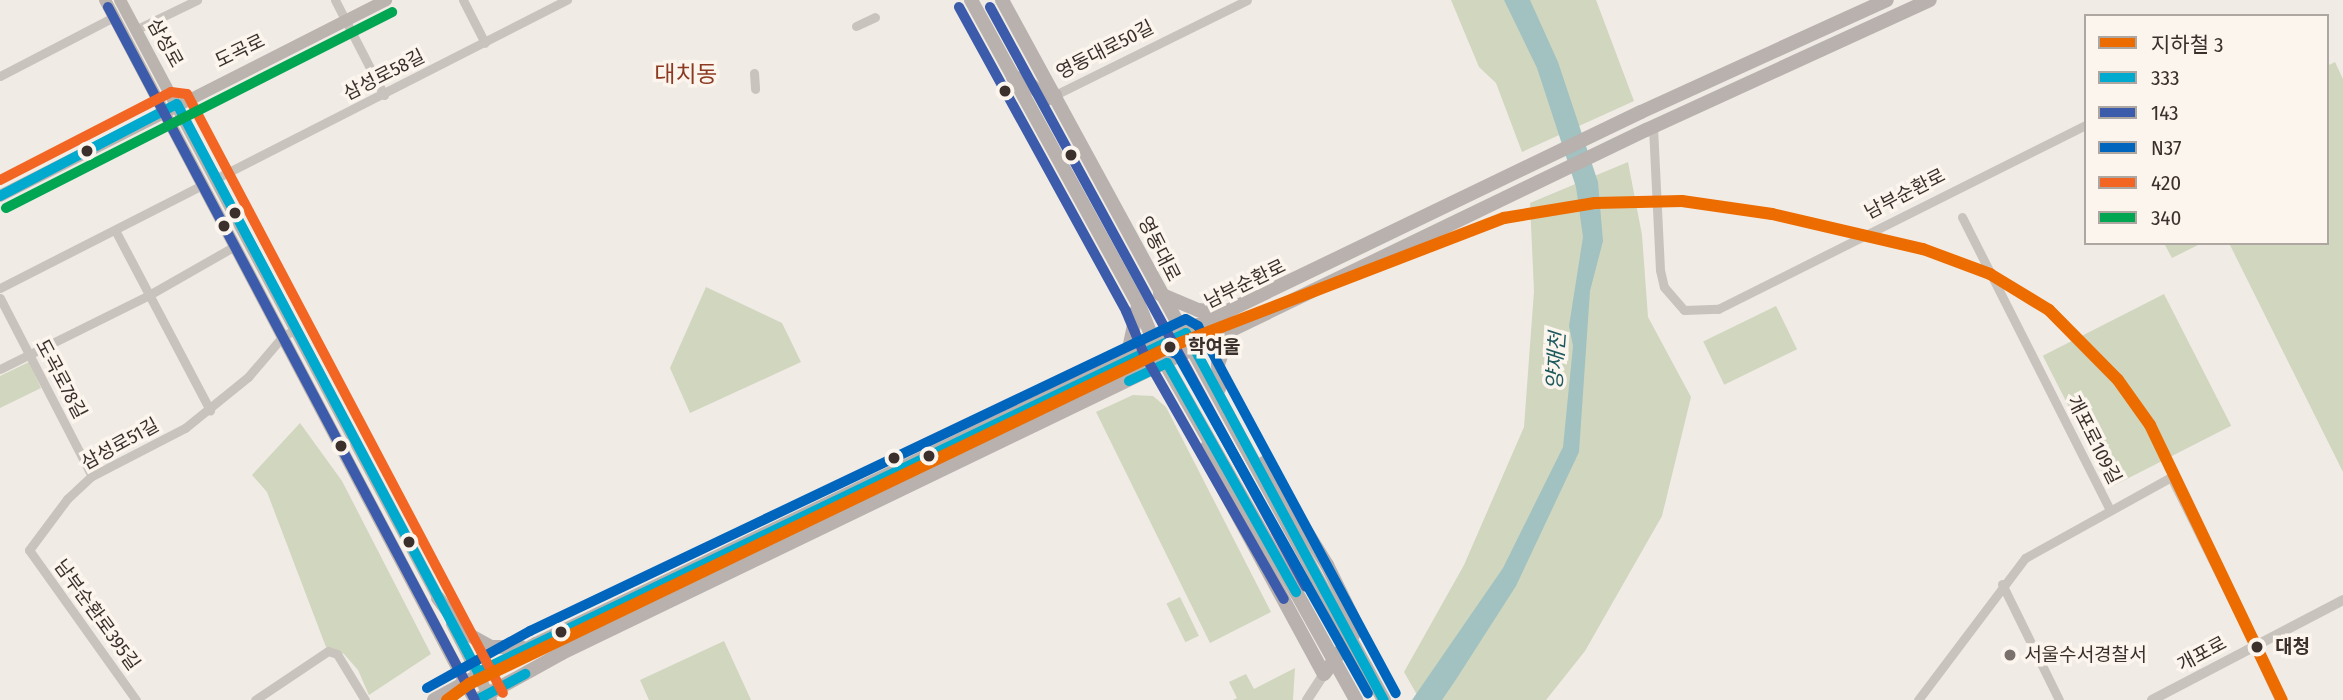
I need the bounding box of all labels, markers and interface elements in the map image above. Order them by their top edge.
legend [2084,14,2329,245]
street label: 삼성로 [142,15,188,71]
street label: 영동대로50길 [1053,16,1157,84]
street label: 도곡로 [211,29,269,73]
text: 지하철 3 [2151,32,2223,58]
street label: 삼성로58길 [340,45,428,105]
district label: 대치동 [654,60,718,88]
text: 333 [2151,65,2179,91]
unlabelled marker [998,84,1012,98]
text: 143 [2151,100,2179,126]
text: N37 [2151,135,2182,161]
unlabelled marker [80,144,94,158]
unlabelled marker [1064,148,1078,162]
street label: 남부순환로 [1861,164,1949,224]
text: 420 [2151,170,2181,196]
text: 340 [2151,205,2181,231]
unlabelled marker [228,206,242,220]
street label: 영동대로 [1133,213,1185,285]
unlabelled marker [217,219,231,233]
street label: 남부순환로 [1201,255,1289,313]
water label: 양재천 [1541,331,1571,391]
street label: 도곡로78길 [31,335,91,423]
marker: 학여울 [1158,335,1182,359]
place label: 학여울 [1188,336,1240,358]
street label: 개포로109길 [2062,392,2126,488]
street label: 삼성로51길 [77,413,163,475]
unlabelled marker [334,439,348,453]
unlabelled marker [922,449,936,463]
unlabelled marker [887,451,901,465]
unlabelled marker [402,535,416,549]
street label: 남부순환로395길 [49,555,145,675]
unlabelled marker [554,625,568,639]
street label: 개포로 [2173,632,2231,676]
marker: 대청 [2245,635,2269,659]
place label: 대청 [2275,636,2310,658]
place label: 서울수서경찰서 [2024,644,2146,666]
marker: 서울수서경찰서 [2002,647,2018,663]

